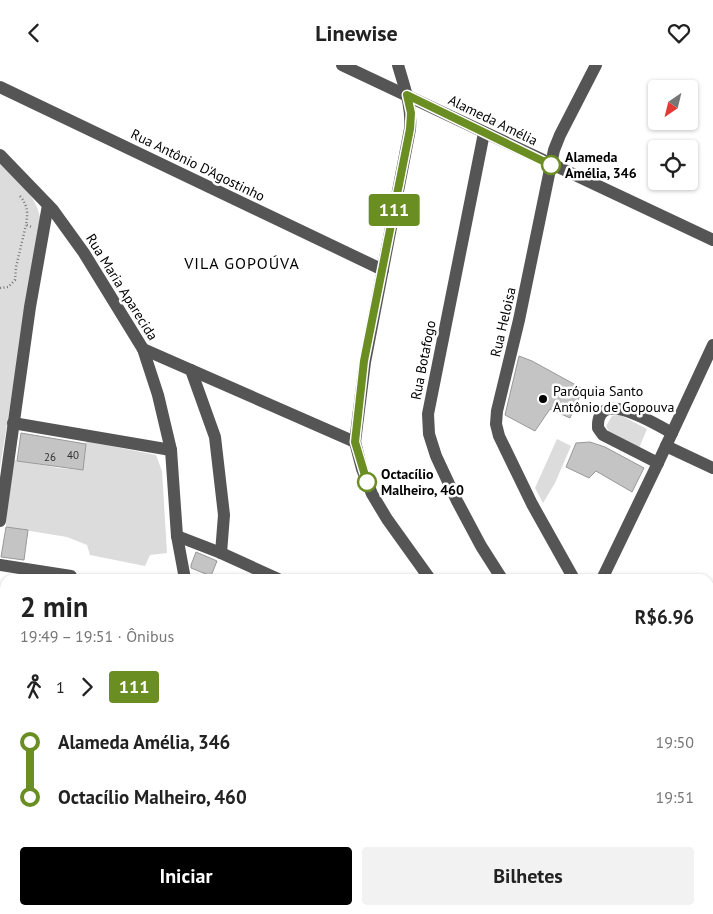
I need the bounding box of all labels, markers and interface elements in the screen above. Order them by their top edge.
icon: back [20,19,48,47]
text: Linewise [315,19,398,47]
icon: heart [665,19,693,47]
north arrow [648,80,698,130]
map controls [648,80,698,190]
street label: Alameda Amélia [445,91,541,149]
street label: Rua Antônio D'Agostinho [128,125,268,205]
button: locate [648,140,698,190]
place label: Alameda Amélia, 346 [565,148,637,182]
marker: Alameda Amélia, 346 [541,155,561,175]
line badge: 111 [365,194,423,226]
text: 111 [379,198,409,221]
street label: Rua Maria Aparecida [82,230,162,344]
district label: VILA GOPOÚVA [183,253,300,273]
street label: Rua Heloisa [486,285,520,359]
street label: Rua Botafogo [406,319,440,401]
place label: Paróquia Santo Antônio de Gopouva [553,382,674,416]
marker: Paróquia Santo Antônio de Gopouva [537,393,549,405]
house number: 40 [67,448,79,462]
house number: 26 [44,450,56,464]
place label: Octacílio Malheiro, 460 [381,465,464,499]
marker: Octacílio Malheiro, 460 [357,472,377,492]
text: 2 min [20,588,88,625]
text: R$6.96 [635,605,694,629]
text: 19:49 – 19:51 · Ônibus [20,626,174,646]
icon: walk [20,673,48,701]
icon: forward [73,673,101,701]
text: 111 [119,675,149,698]
text: 1 [56,677,65,697]
text: Alameda Amélia, 346 [58,730,230,754]
text: 19:50 [656,732,694,752]
text: Octacílio Malheiro, 460 [58,785,247,809]
text: 19:51 [656,787,694,807]
button: Iniciar [20,847,352,905]
button: Bilhetes [362,847,694,905]

